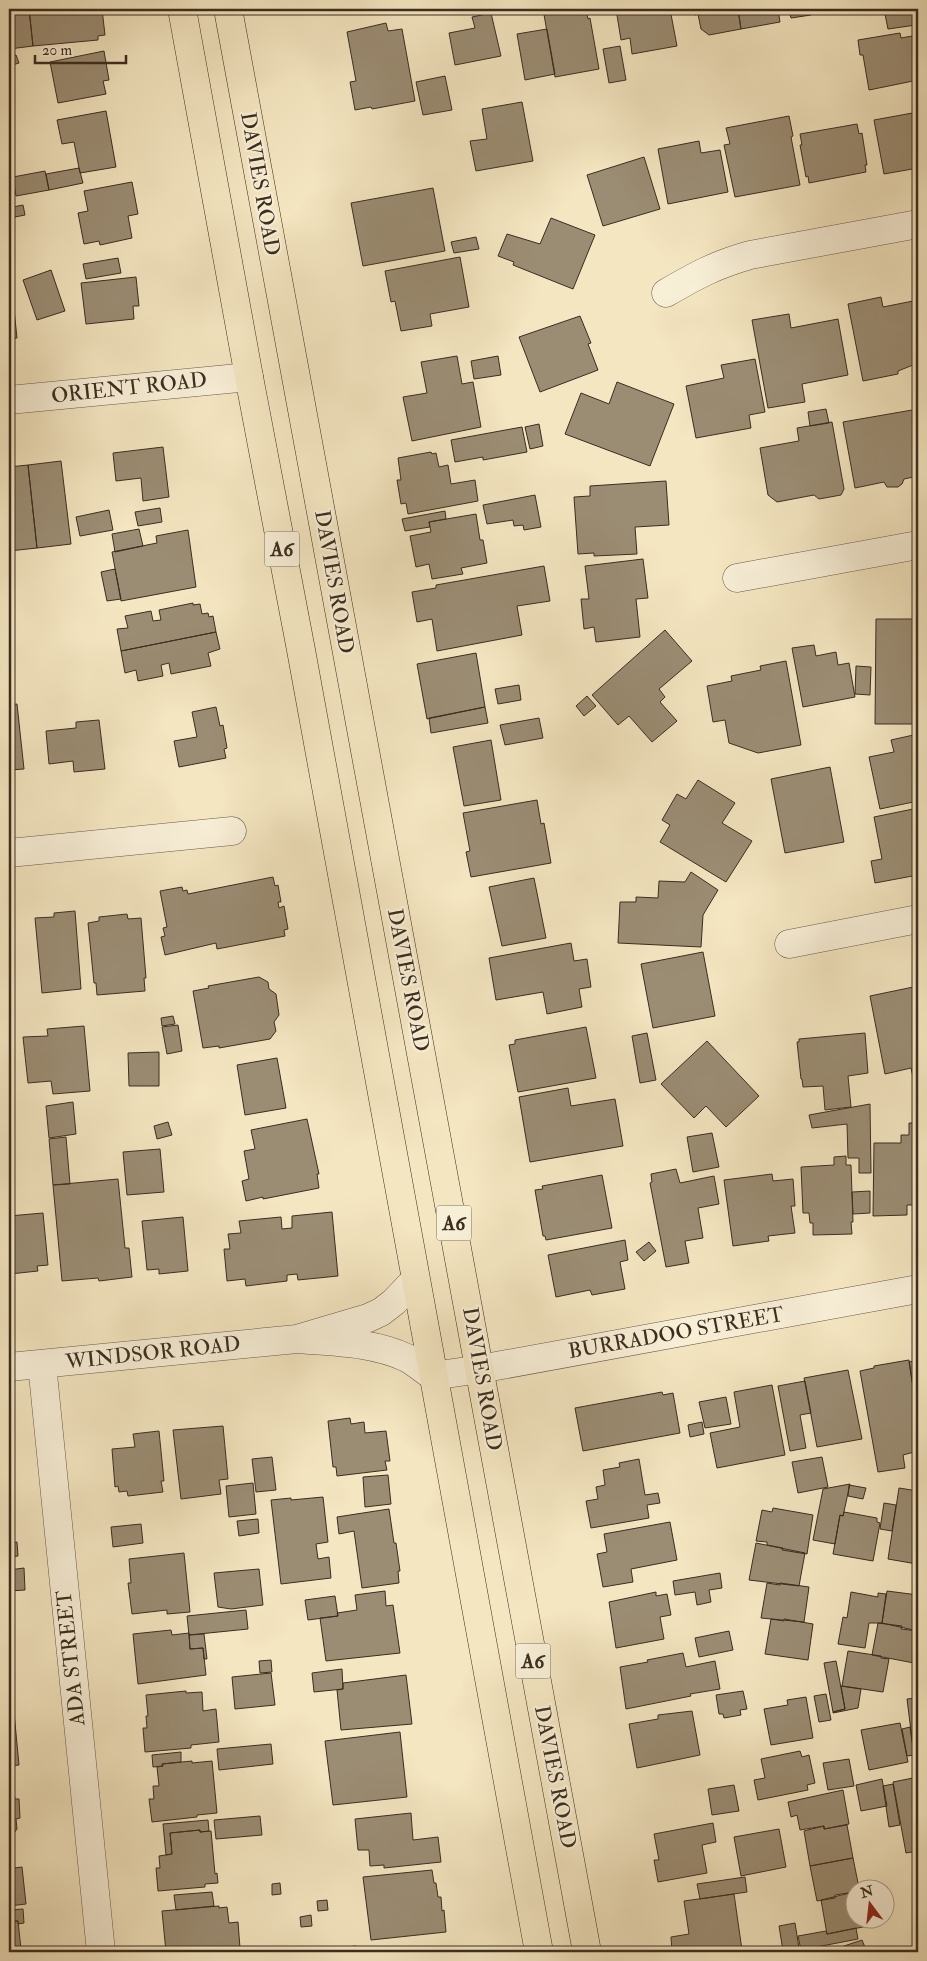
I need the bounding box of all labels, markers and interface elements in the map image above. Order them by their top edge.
scale bar [35,32,126,64]
text: 20 m [42,41,72,60]
street label: DAVIES ROAD [234,110,286,258]
street label: ORIENT ROAD [50,366,208,410]
street label: DAVIES ROAD [308,508,360,656]
road number: A6 [264,532,300,566]
street label: DAVIES ROAD [381,906,435,1054]
road number: A6 [436,1206,472,1240]
street label: BURRADOO STREET [566,1301,786,1365]
street label: DAVIES ROAD [456,1305,508,1453]
street label: WINDSOR ROAD [63,1330,242,1376]
street label: ADA STREET [50,1589,92,1728]
road number: A6 [516,1644,550,1678]
street label: DAVIES ROAD [528,1703,582,1851]
north arrow [844,1878,894,1928]
text: N [858,1882,875,1902]

